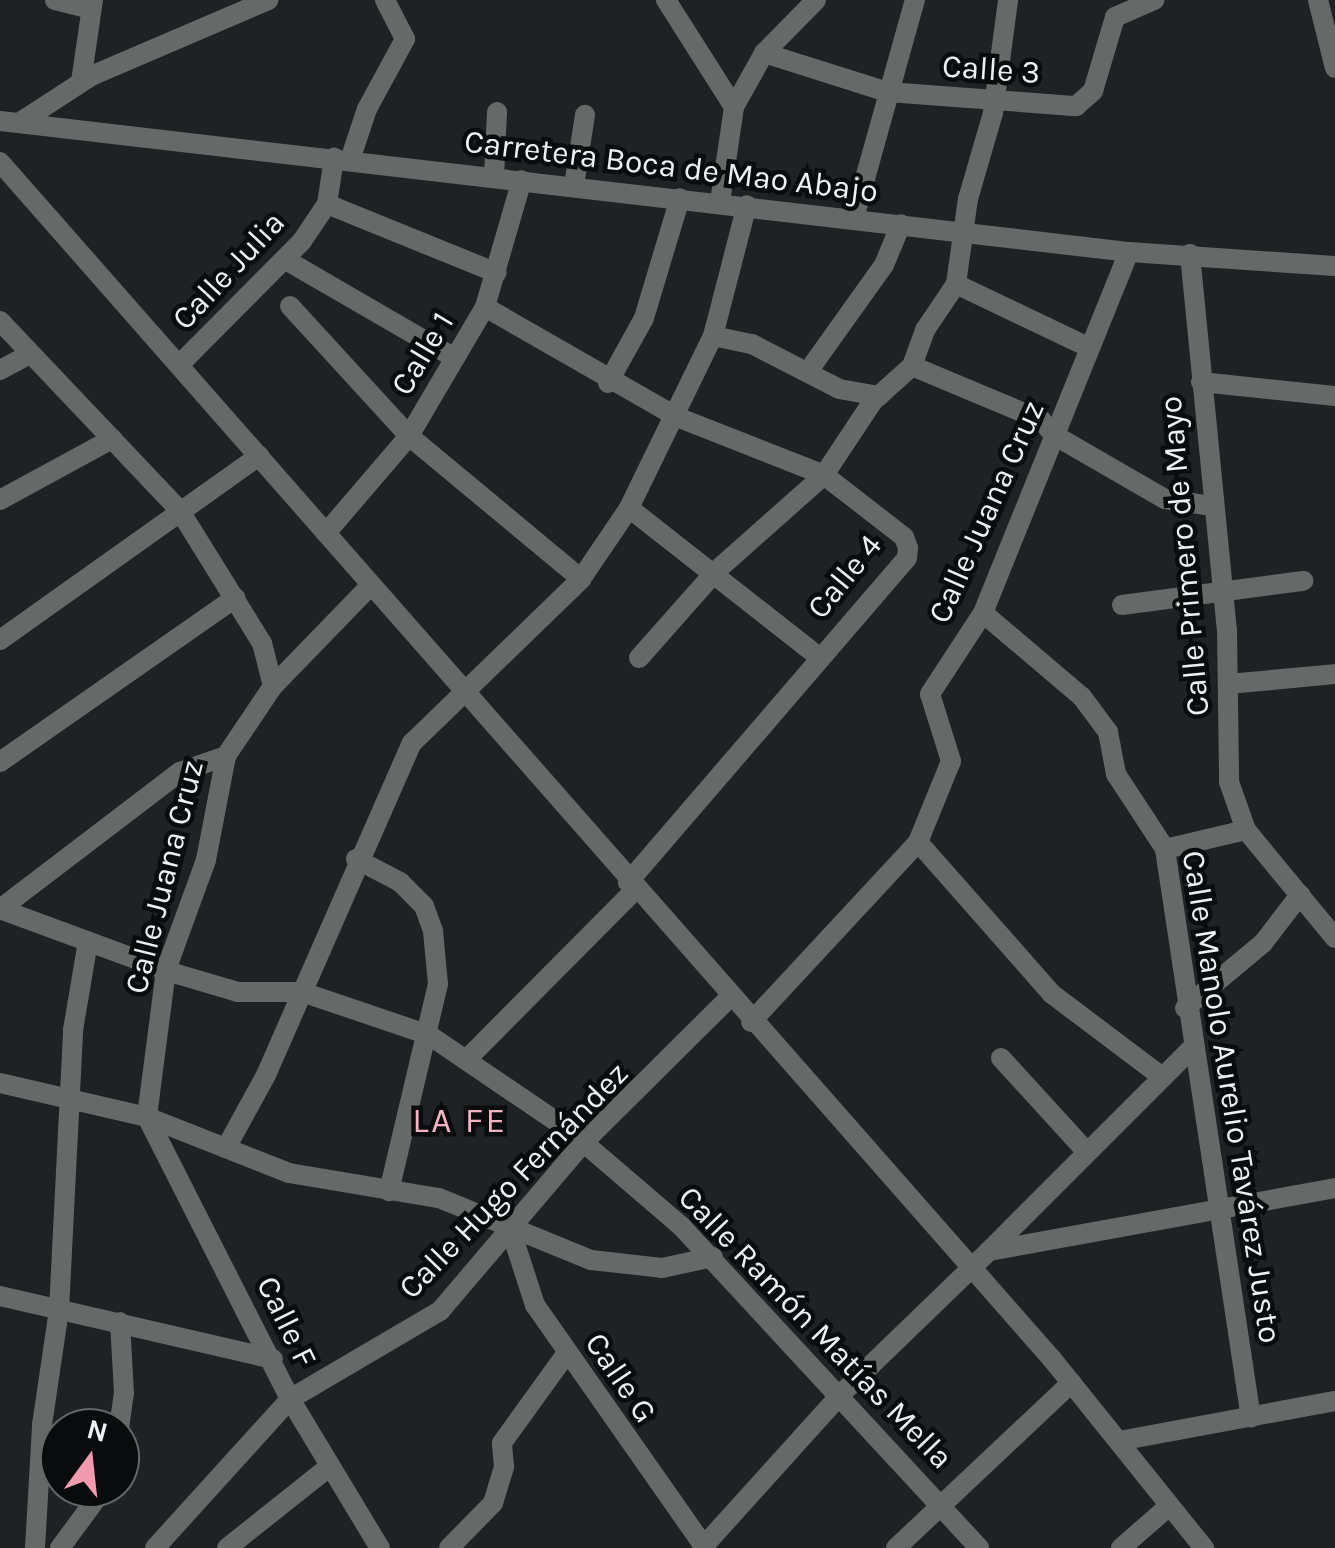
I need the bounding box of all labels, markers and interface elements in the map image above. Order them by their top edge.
street label: Calle 3 [941,47,1041,93]
street label: Carretera Boca de Mao Abajo [462,123,880,211]
street label: Calle Julia [165,204,293,338]
street label: Calle 1 [383,306,463,402]
street label: Calle Primero de Mayo [1152,394,1218,718]
street label: Calle Juana Cruz [921,395,1053,629]
street label: Calle 4 [800,527,890,627]
street label: Calle Juana Cruz [117,756,213,998]
street label: Calle Manolo Aurelio Tavárez Justo [1173,848,1289,1346]
street label: Calle Hugo Fernández [391,1055,637,1307]
district label: LA FE [412,1100,508,1142]
street label: Calle Ramón Matías Mella [670,1179,960,1477]
street label: Calle F [248,1270,324,1374]
street label: Calle G [576,1326,664,1430]
north arrow [40,1408,140,1508]
text: N [83,1412,111,1449]

